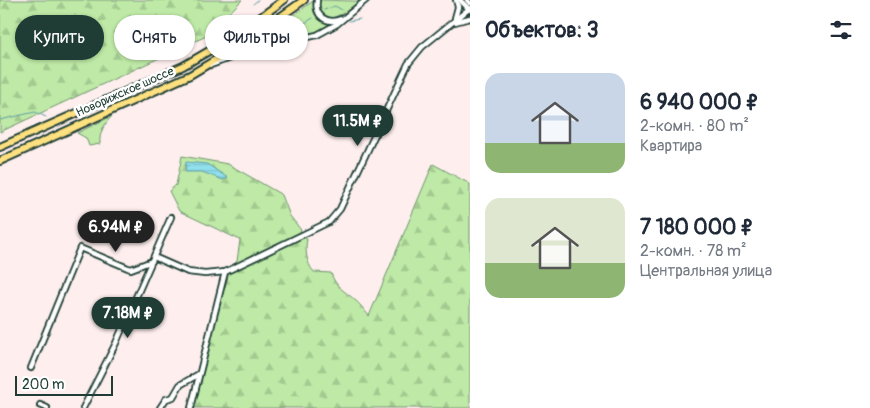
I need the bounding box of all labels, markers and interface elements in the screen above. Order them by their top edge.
chip: Купить [15,15,104,60]
chip: Снять [114,15,195,60]
chip: Фильтры [205,15,308,60]
icon: filters [827,16,855,44]
text: Объектов: 3 [485,17,599,44]
street label: Новорижское шоссе [74,64,176,120]
text: 6 940 000 ₽ [640,89,759,116]
icon: home [525,93,585,153]
pin: 11.5M ₽ [312,104,404,147]
text: 11.5M ₽ [333,111,383,131]
text: 2-комн. · 80 m² [640,116,749,136]
text: Квартира [640,136,702,156]
pin: 6.94M ₽ [70,210,162,253]
text: 7 180 000 ₽ [640,214,754,241]
text: 6.94M ₽ [89,217,143,237]
icon: home [525,218,585,278]
text: 2-комн. · 78 m² [640,241,746,261]
text: Центральная улица [640,261,772,281]
pin: 7.18M ₽ [82,296,174,339]
text: 7.18M ₽ [103,303,153,323]
scale bar [15,373,112,396]
text: 200 m [22,376,64,393]

